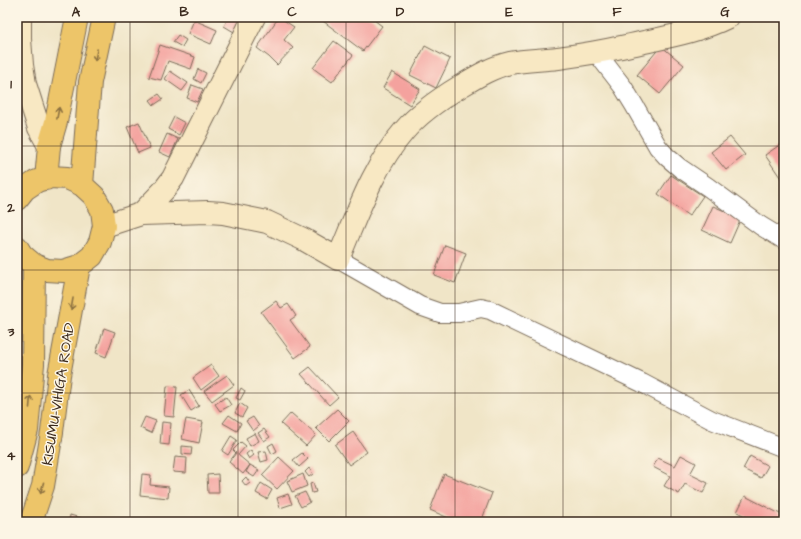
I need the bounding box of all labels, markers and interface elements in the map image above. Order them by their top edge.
text: A [72,3,81,21]
text: B [179,3,189,21]
text: C [287,3,297,21]
text: D [396,3,405,21]
text: E [505,3,513,21]
text: F [612,3,622,21]
text: G [720,3,730,21]
one-way arrow [91,48,99,61]
text: 1 [10,75,12,93]
one-way arrow [54,107,62,120]
text: 2 [6,199,15,217]
one-way arrow [68,297,76,310]
street label: KISUMU-VIHIGA ROAD [37,321,80,467]
text: 3 [7,323,15,341]
one-way arrow [26,396,34,409]
text: 4 [7,447,16,465]
one-way arrow [38,481,45,494]

